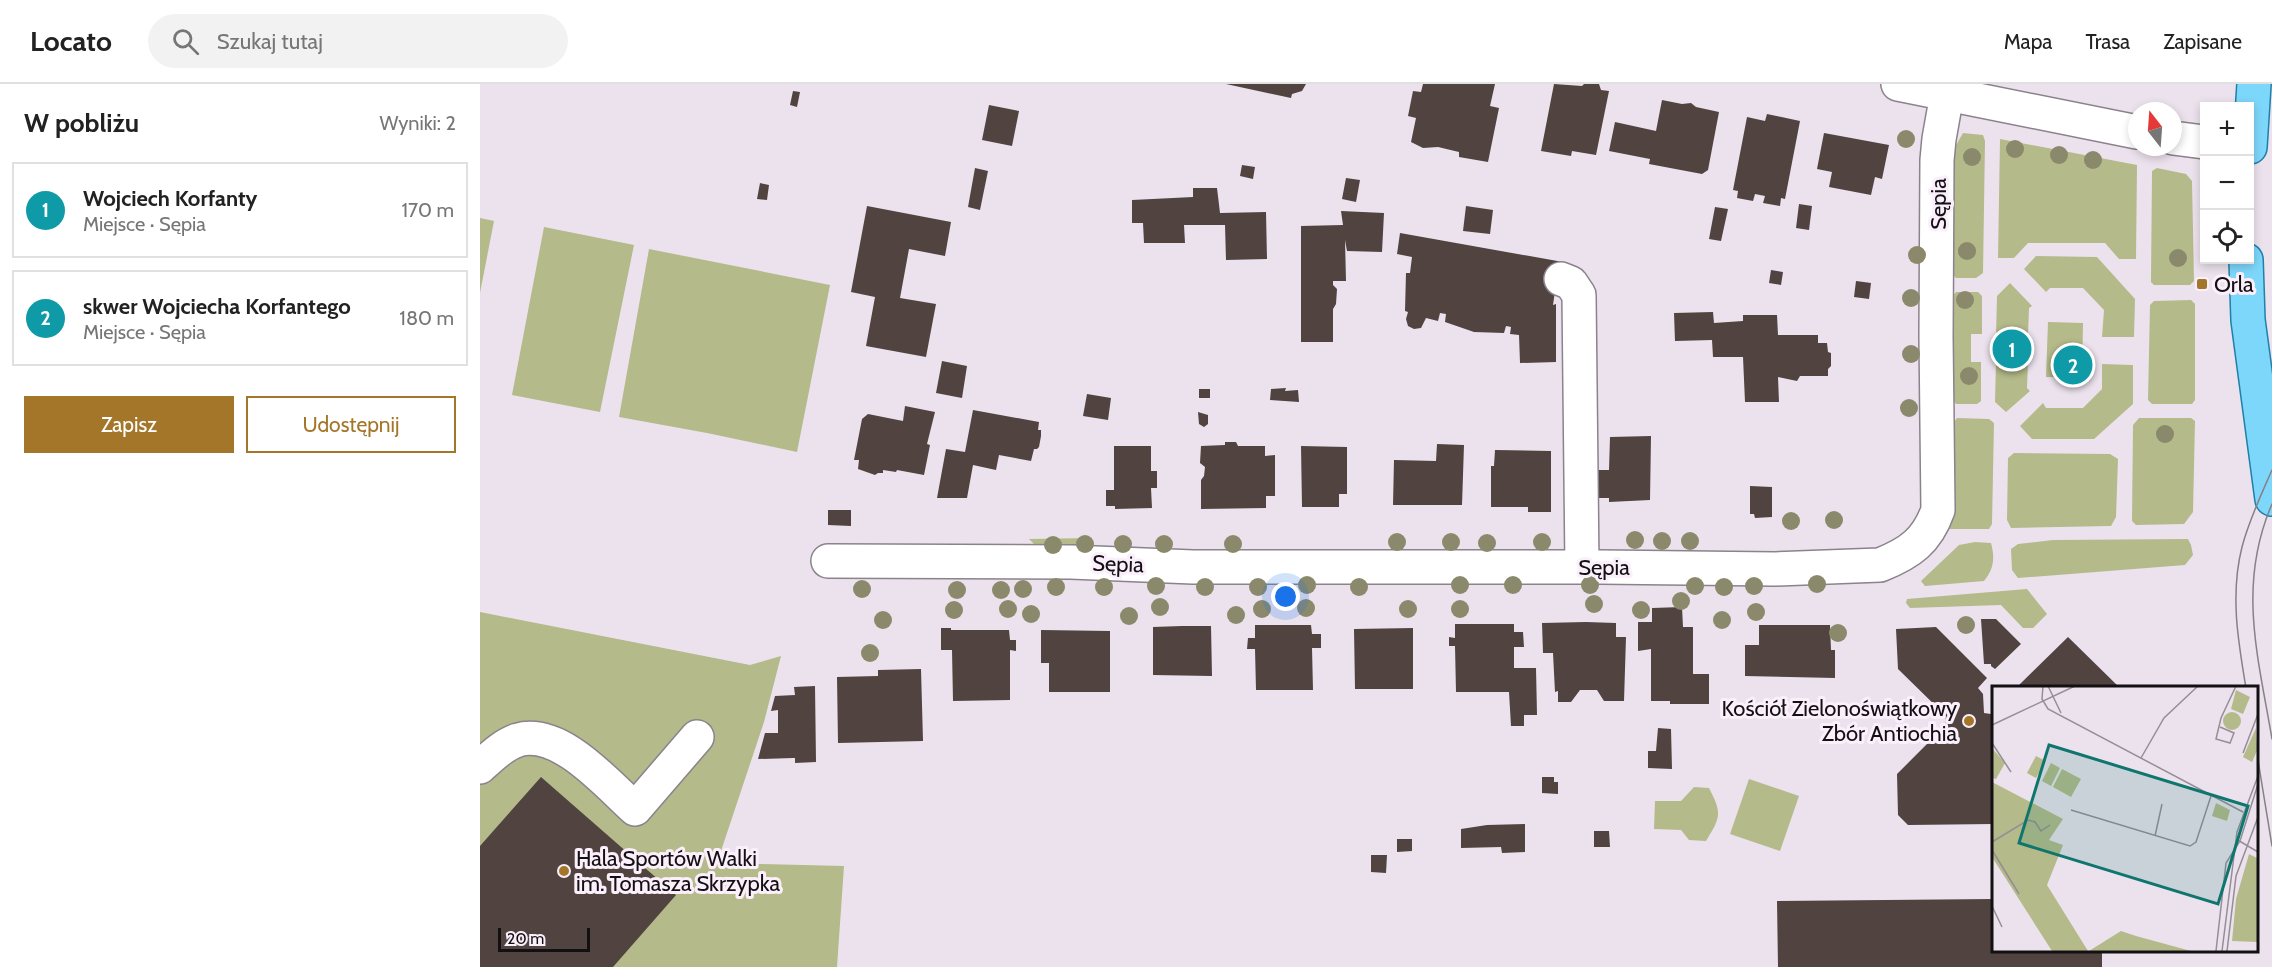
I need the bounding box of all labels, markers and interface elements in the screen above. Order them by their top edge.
search box [148,14,568,68]
text: Locato [30,24,112,58]
icon: search [169,25,202,58]
text: Szukaj tutaj [217,28,323,55]
text: Mapa [2004,29,2052,54]
text: Trasa [2085,29,2130,54]
text: Zapisane [2163,29,2242,54]
north arrow [2128,102,2182,156]
map controls [2200,102,2254,264]
button: + [2200,102,2254,156]
text: W pobliżu [24,107,139,139]
text: Wyniki: 2 [379,111,456,135]
button: − [2200,156,2254,210]
street label: Sępia [1925,178,1952,230]
text: Wojciech Korfanty [83,185,257,212]
text: 1 [42,198,49,222]
text: 170 m [402,198,454,222]
button: locate [2200,210,2254,264]
text: Miejsce · Sępia [83,212,206,236]
place label: Orla [2214,271,2254,298]
marker: Orla [2195,277,2209,291]
text: skwer Wojciecha Korfantego [83,293,351,320]
text: 2 [40,306,51,330]
text: 180 m [399,306,454,330]
text: Miejsce · Sępia [83,320,206,344]
pin: 1 [1992,326,2032,372]
pin: 2 [2054,342,2092,388]
button: Zapisz [24,396,234,453]
button: Udostępnij [246,396,456,453]
street label: Sępia [1092,550,1145,578]
street label: Sępia [1578,554,1630,581]
your location [1271,582,1300,611]
inset map [1992,686,2257,952]
place label: Kościół Zielonoświątkowy Zbór Antiochia [1722,695,1957,747]
marker: Kościół Zielonoświątkowy Zbór Antiochia [1962,714,1976,728]
place label: Hala Sportów Walki im. Tomasza Skrzypka [576,845,780,897]
marker: Hala Sportów Walki im. Tomasza Skrzypka [557,864,571,878]
scale bar [498,925,590,952]
text: 20 m [507,929,544,948]

